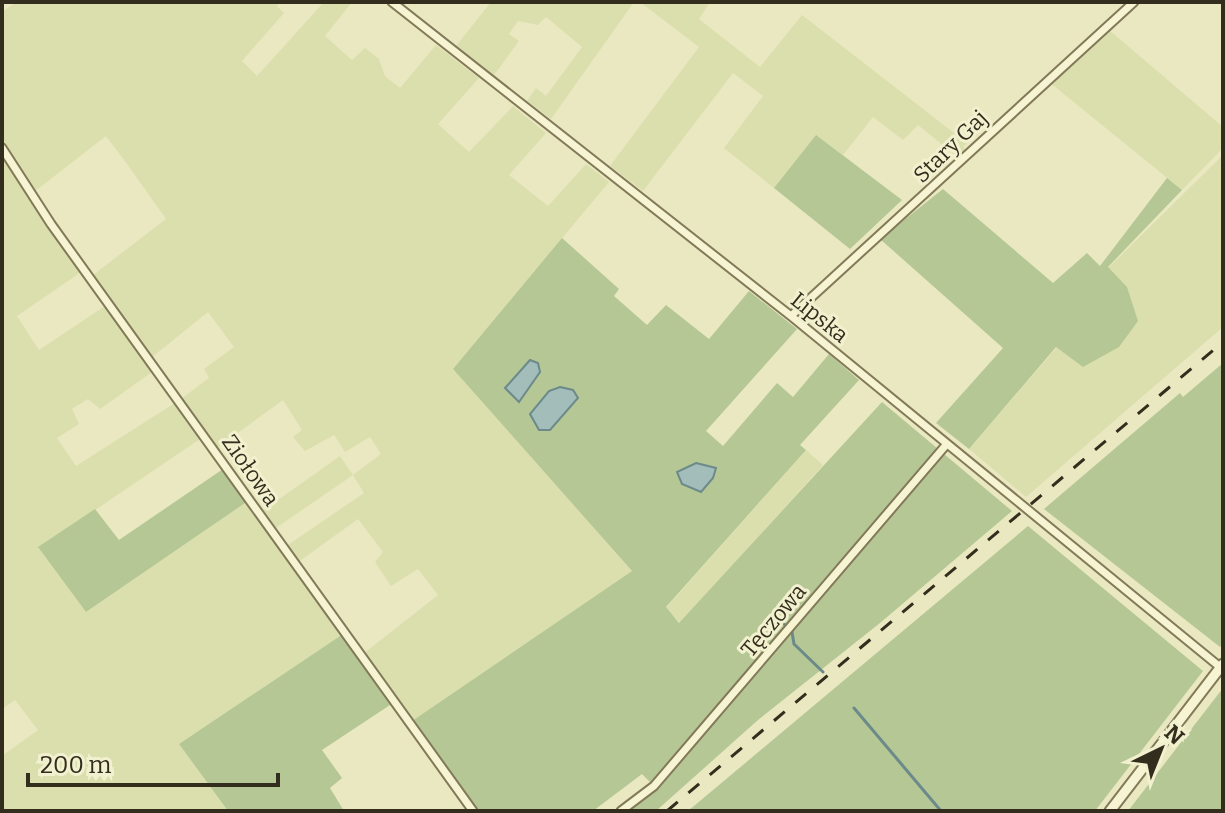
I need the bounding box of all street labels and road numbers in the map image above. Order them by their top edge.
street label: Stary Gaj [908,104,993,188]
street label: Lipska [786,286,854,349]
street label: Ziołowa [216,429,285,511]
street label: Tęczowa [735,578,812,662]

